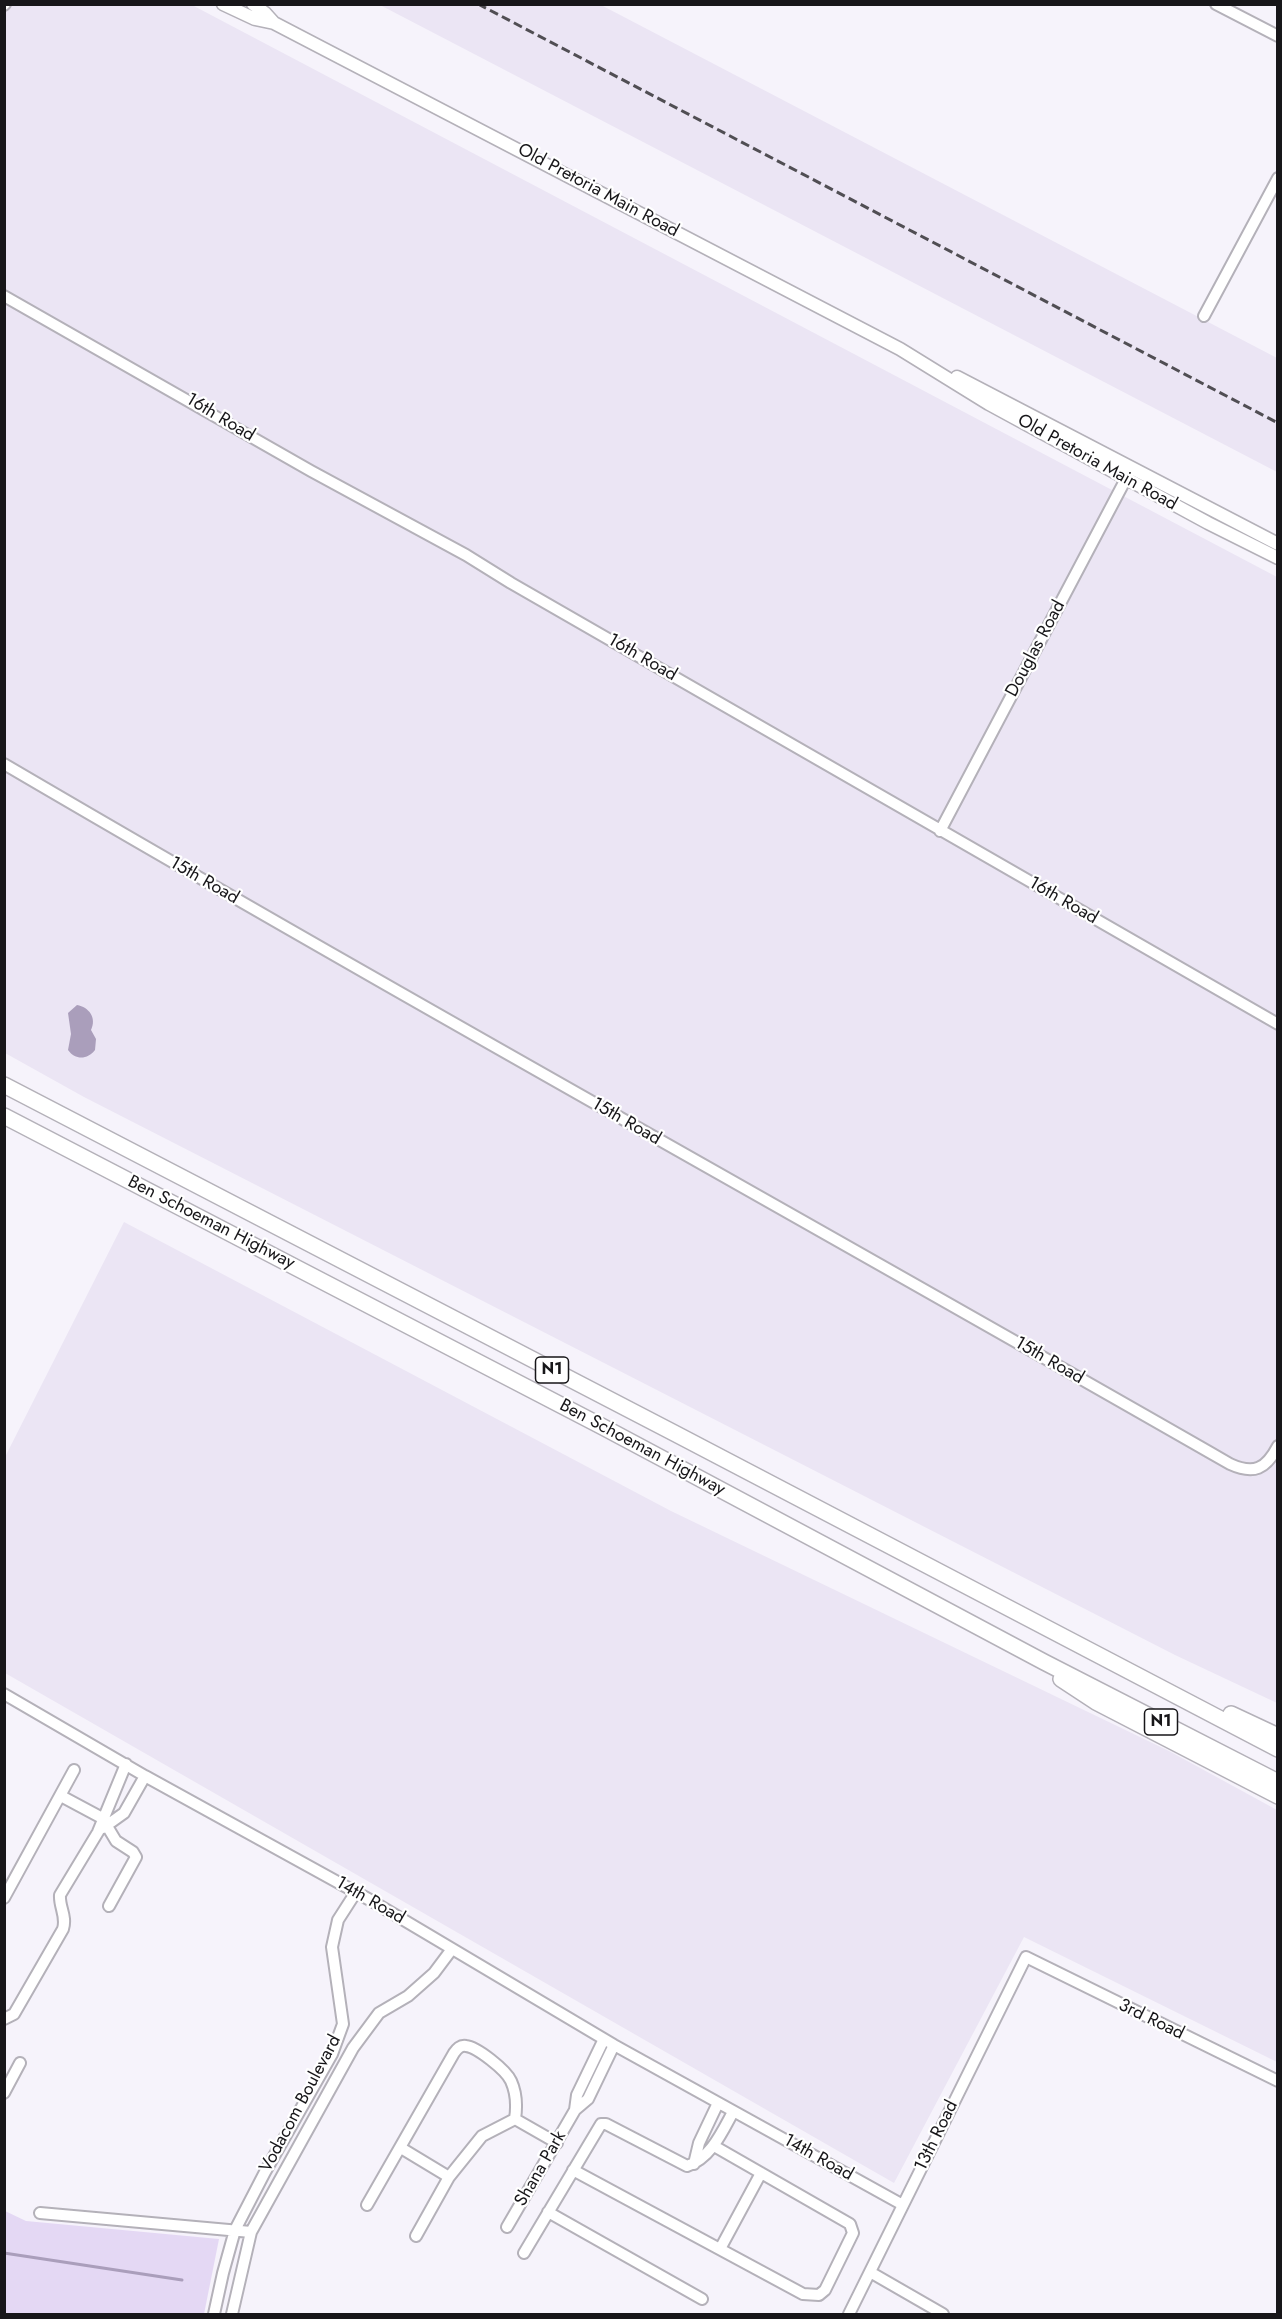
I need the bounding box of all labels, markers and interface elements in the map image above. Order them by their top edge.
street label: Old Pretoria Main Road [514,139,682,243]
street label: 16th Road [182,389,258,447]
street label: Old Pretoria Main Road [1013,410,1181,516]
street label: Douglas Road [1002,597,1070,701]
street label: 16th Road [603,630,681,686]
street label: 15th Road [166,853,242,909]
street label: 16th Road [1024,873,1102,929]
street label: 15th Road [588,1094,664,1150]
street label: Ben Schoeman Highway [124,1171,298,1275]
street label: 15th Road [1011,1333,1087,1389]
road number: N1 [536,1357,568,1383]
street label: Ben Schoeman Highway [555,1395,729,1501]
road number: N1 [1144,1709,1178,1735]
street label: 14th Road [331,1872,409,1930]
street label: 3rd Road [1115,1995,1187,2045]
street label: Vodacom Boulevard [256,2032,346,2176]
street label: 13th Road [911,2097,963,2175]
street label: Shana Park [511,2127,571,2211]
street label: 14th Road [779,2130,857,2186]

